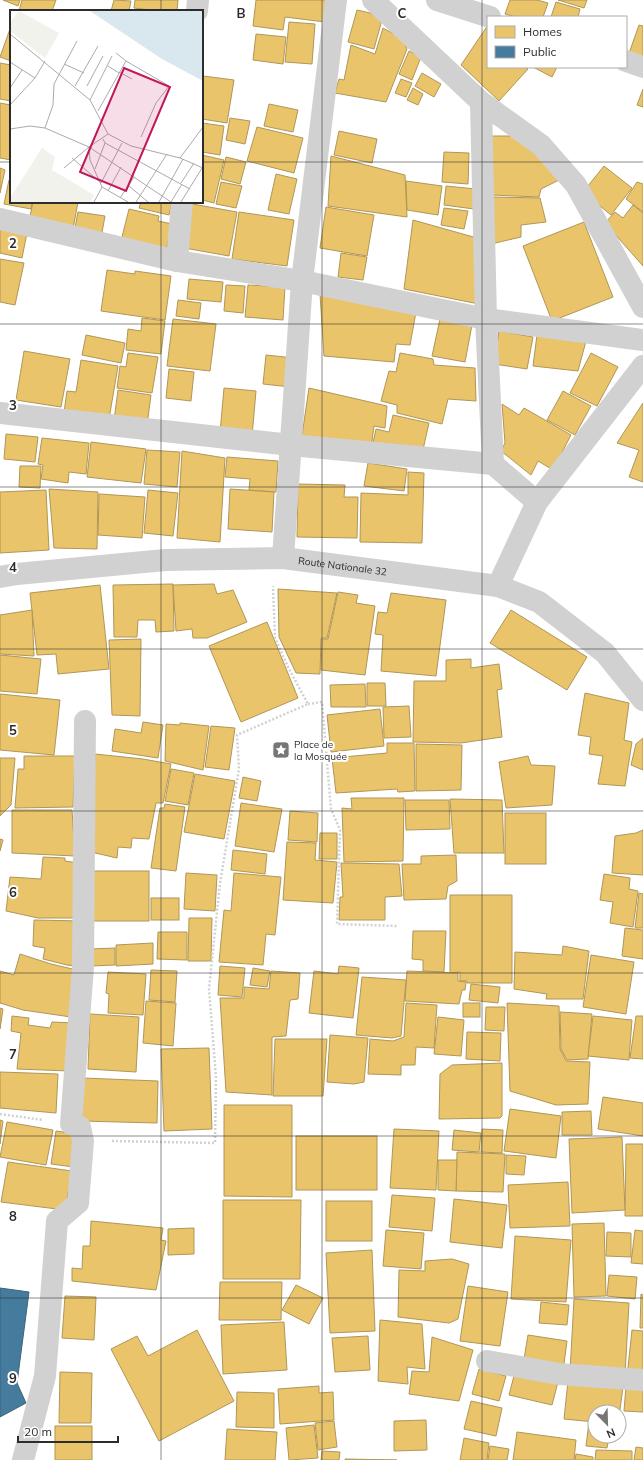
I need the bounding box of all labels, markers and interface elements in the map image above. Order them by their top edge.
text: B [237,5,246,21]
text: C [398,5,407,21]
inset map [10,10,203,203]
legend [487,16,627,68]
text: Homes [523,24,562,39]
text: Public [523,44,557,59]
text: 2 [9,235,17,251]
text: 3 [9,397,17,413]
street label: Route Nationale 32 [297,554,388,578]
text: 4 [9,559,17,575]
text: 5 [9,722,17,738]
place label: Place de la Mosquée [294,738,347,763]
place icon: Place de la Mosquée [271,740,291,760]
text: 6 [9,884,17,900]
text: 7 [9,1046,17,1062]
text: 8 [9,1208,17,1224]
text: 9 [9,1370,17,1386]
north arrow [587,1404,627,1444]
scale bar [18,1418,118,1444]
text: 20 m [24,1424,52,1439]
text: N [604,1425,617,1441]

